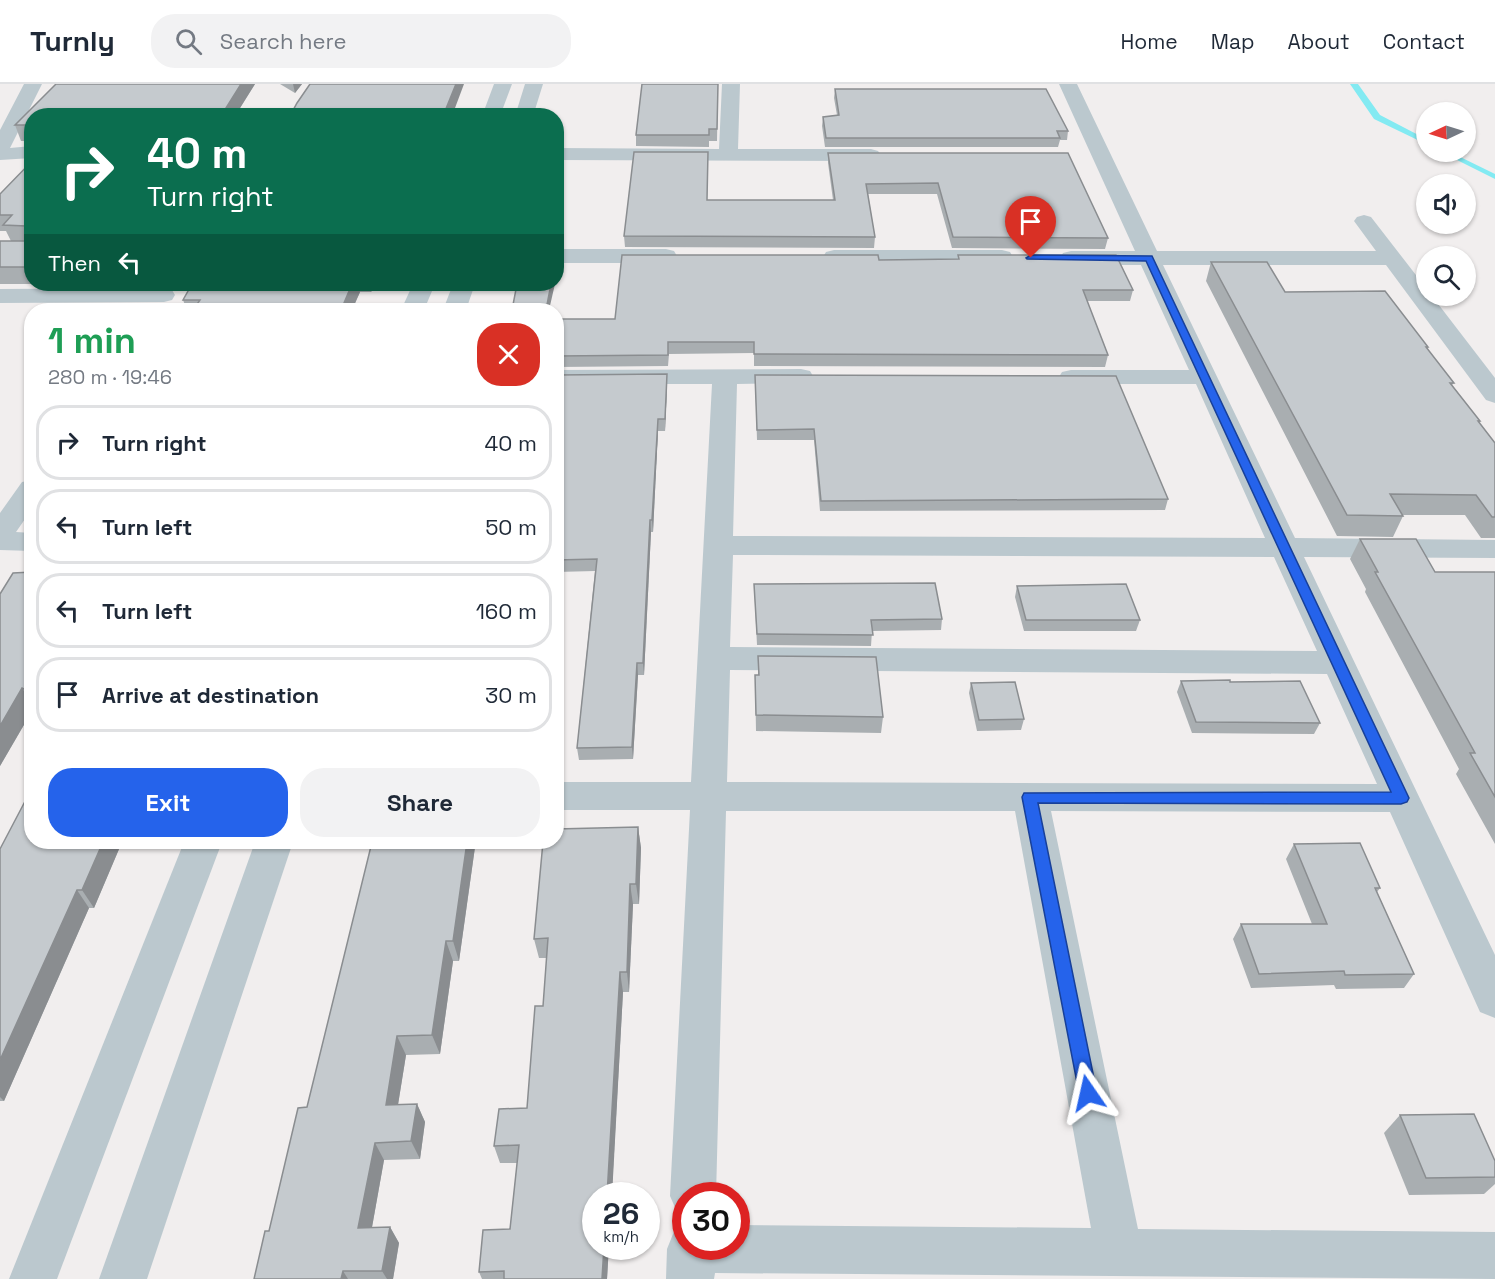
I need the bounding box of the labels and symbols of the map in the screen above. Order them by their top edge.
north arrow [1416,102,1476,162]
pin [1005,196,1056,258]
position arrow [1056,1061,1120,1125]
speed limit sign: 30 [672,1182,750,1260]

